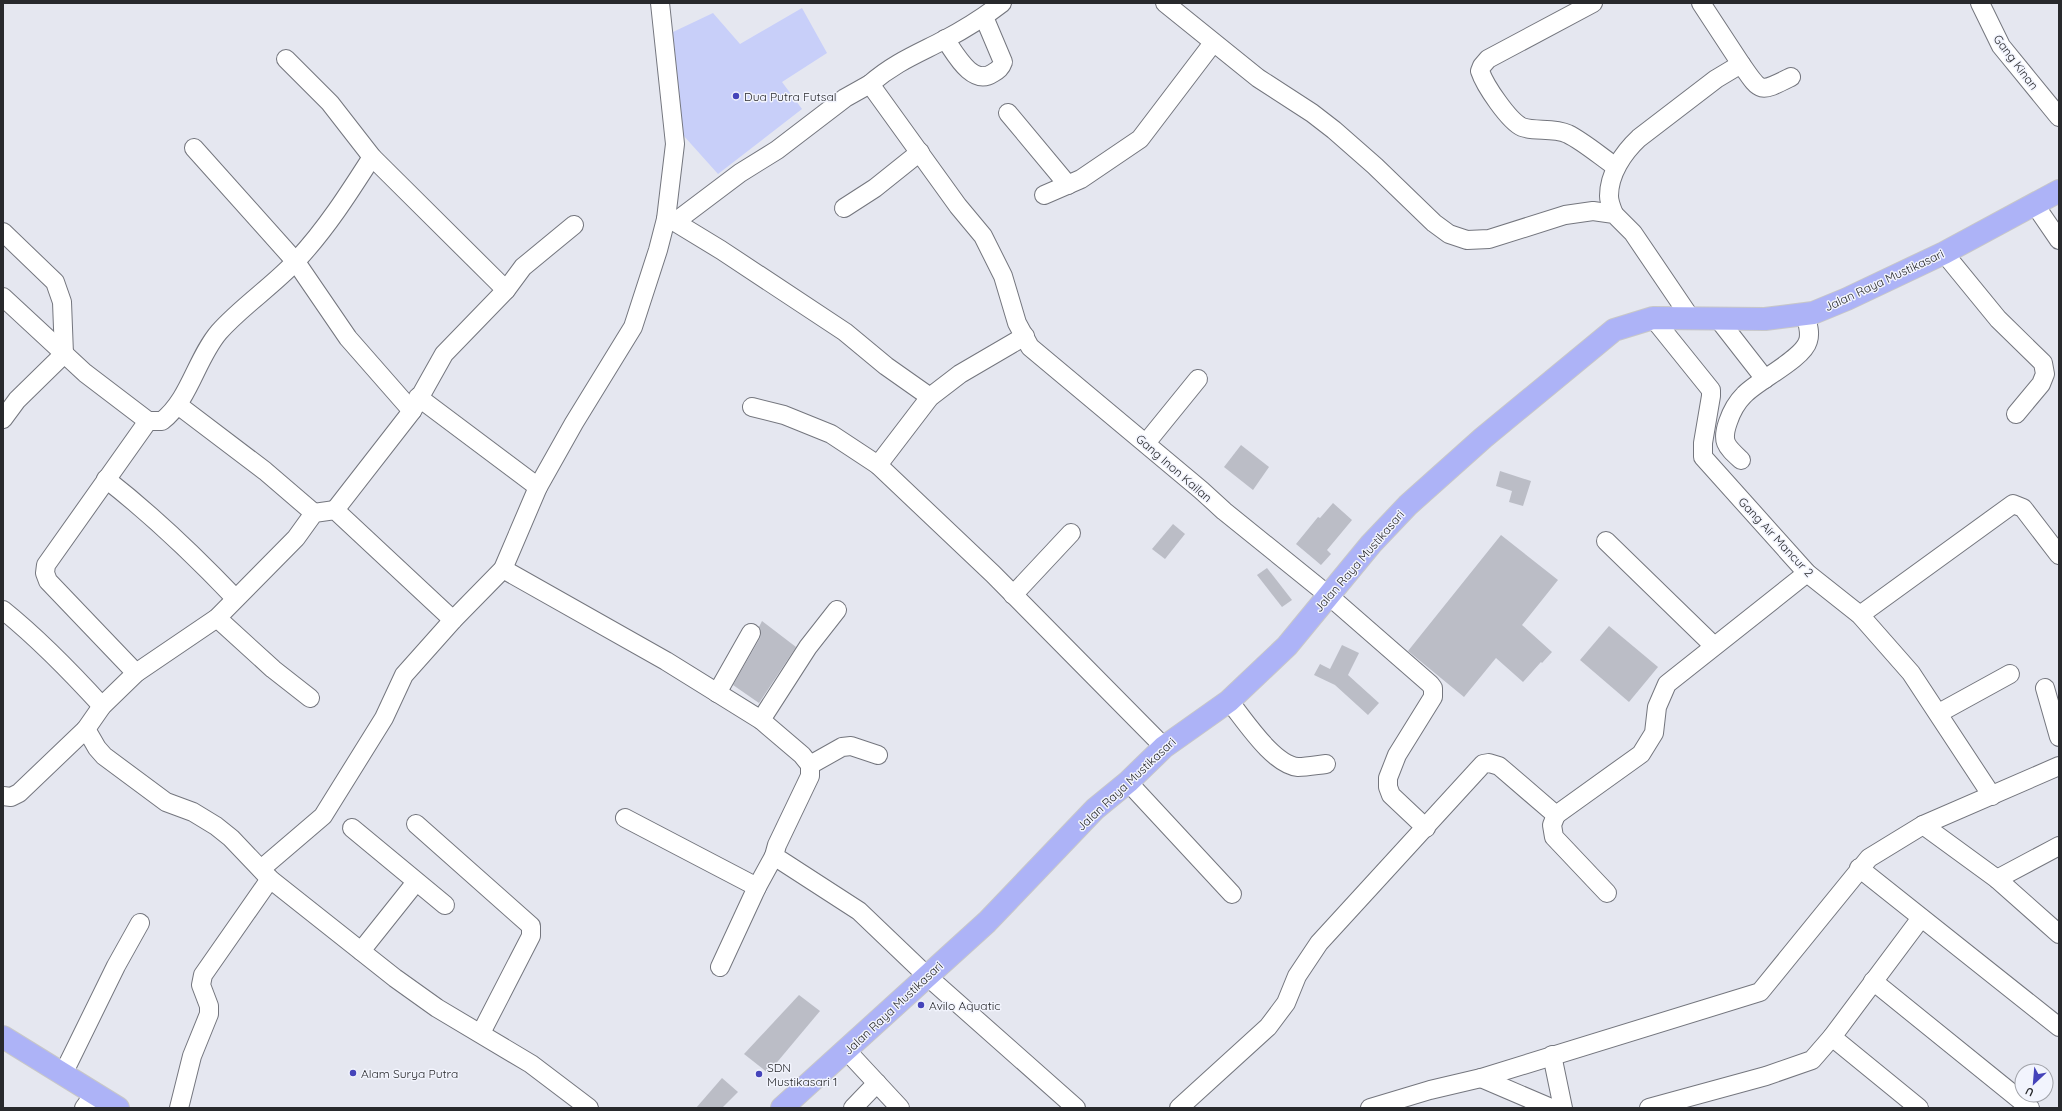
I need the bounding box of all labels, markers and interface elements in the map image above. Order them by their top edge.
street label: Gang Kinan [1990,31,2042,93]
place label: Dua Putra Futsal [744,89,837,104]
marker: Dua Putra Futsal [731,91,741,101]
street label: Jalan Raya Mustikasari [1822,246,1946,314]
street label: Gang Inon Kailan [1133,431,1215,505]
street label: Gang Air Mancur 2 [1735,494,1817,580]
street label: Jalan Raya Mustikasari [1311,507,1407,615]
street label: Jalan Raya Mustikasari [1073,734,1179,834]
street label: Jalan Raya Mustikasari [840,958,946,1058]
place label: Avilo Aquatic [929,998,1001,1013]
marker: Avilo Aquatic [916,1000,926,1010]
place label: SDN Mustikasari 1 [767,1060,838,1089]
north arrow [2014,1063,2054,1103]
place label: Alam Surya Putra [361,1066,458,1081]
marker: Alam Surya Putra [348,1068,358,1078]
marker: SDN Mustikasari 1 [754,1069,764,1079]
text: U [2023,1084,2036,1100]

